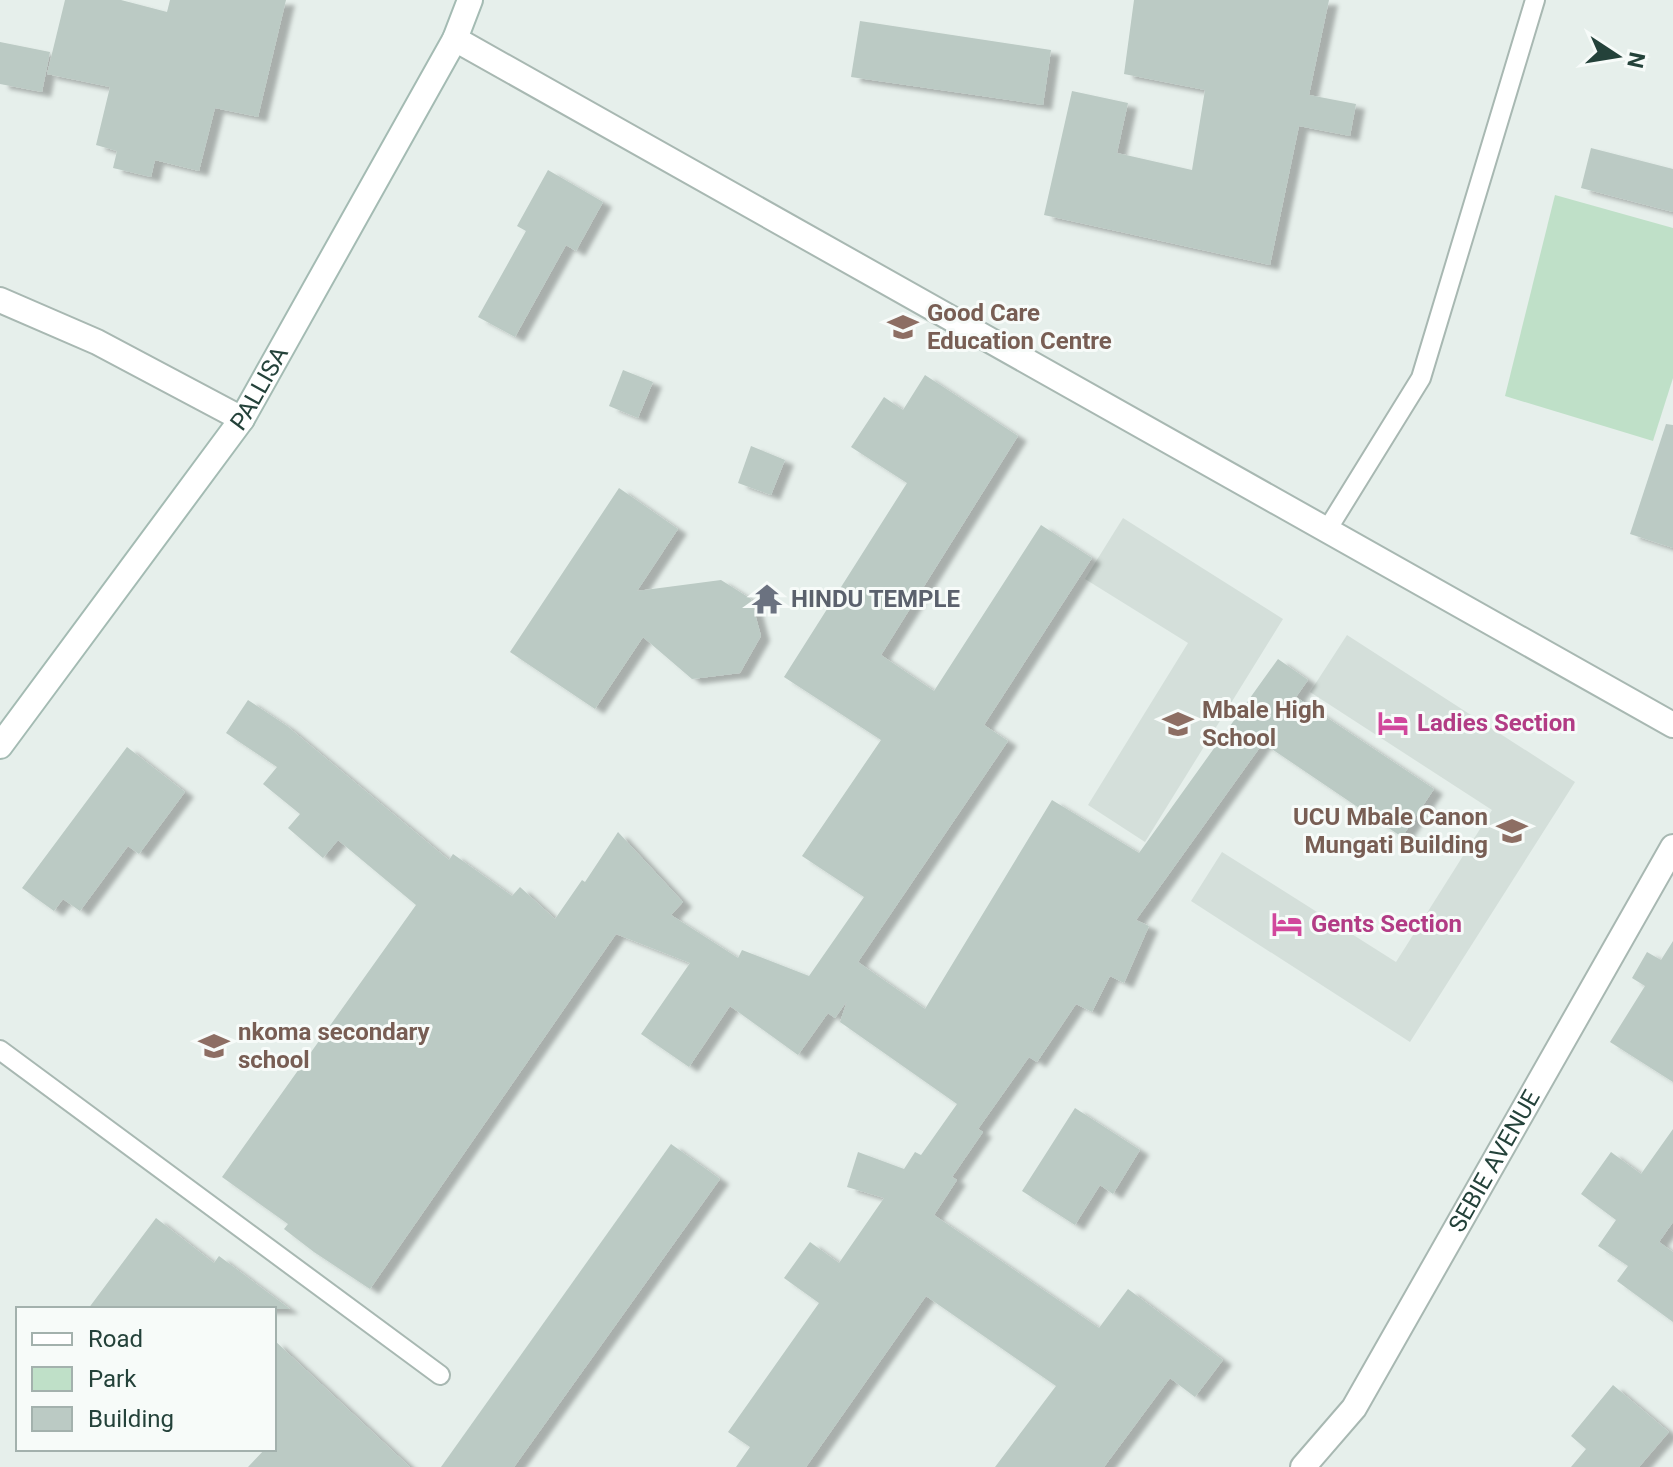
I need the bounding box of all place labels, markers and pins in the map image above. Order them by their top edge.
place label: Good Care Education Centre [927,299,1112,355]
school or university icon: Good Care Education Centre [886,310,920,344]
temple icon: HINDU TEMPLE [750,582,784,616]
place label: HINDU TEMPLE [791,585,960,613]
place label: Mbale High School [1202,696,1325,752]
hotel icon: Ladies Section [1376,706,1410,740]
school or university icon: Mbale High School [1161,707,1195,741]
place label: Ladies Section [1417,709,1576,737]
place label: UCU Mbale Canon Mungati Building [1293,803,1488,859]
school or university icon: UCU Mbale Canon Mungati Building [1495,814,1529,848]
hotel icon: Gents Section [1270,907,1304,941]
place label: Gents Section [1311,910,1462,938]
place label: nkoma secondary school [238,1018,431,1074]
school or university icon: nkoma secondary school [197,1029,231,1063]

